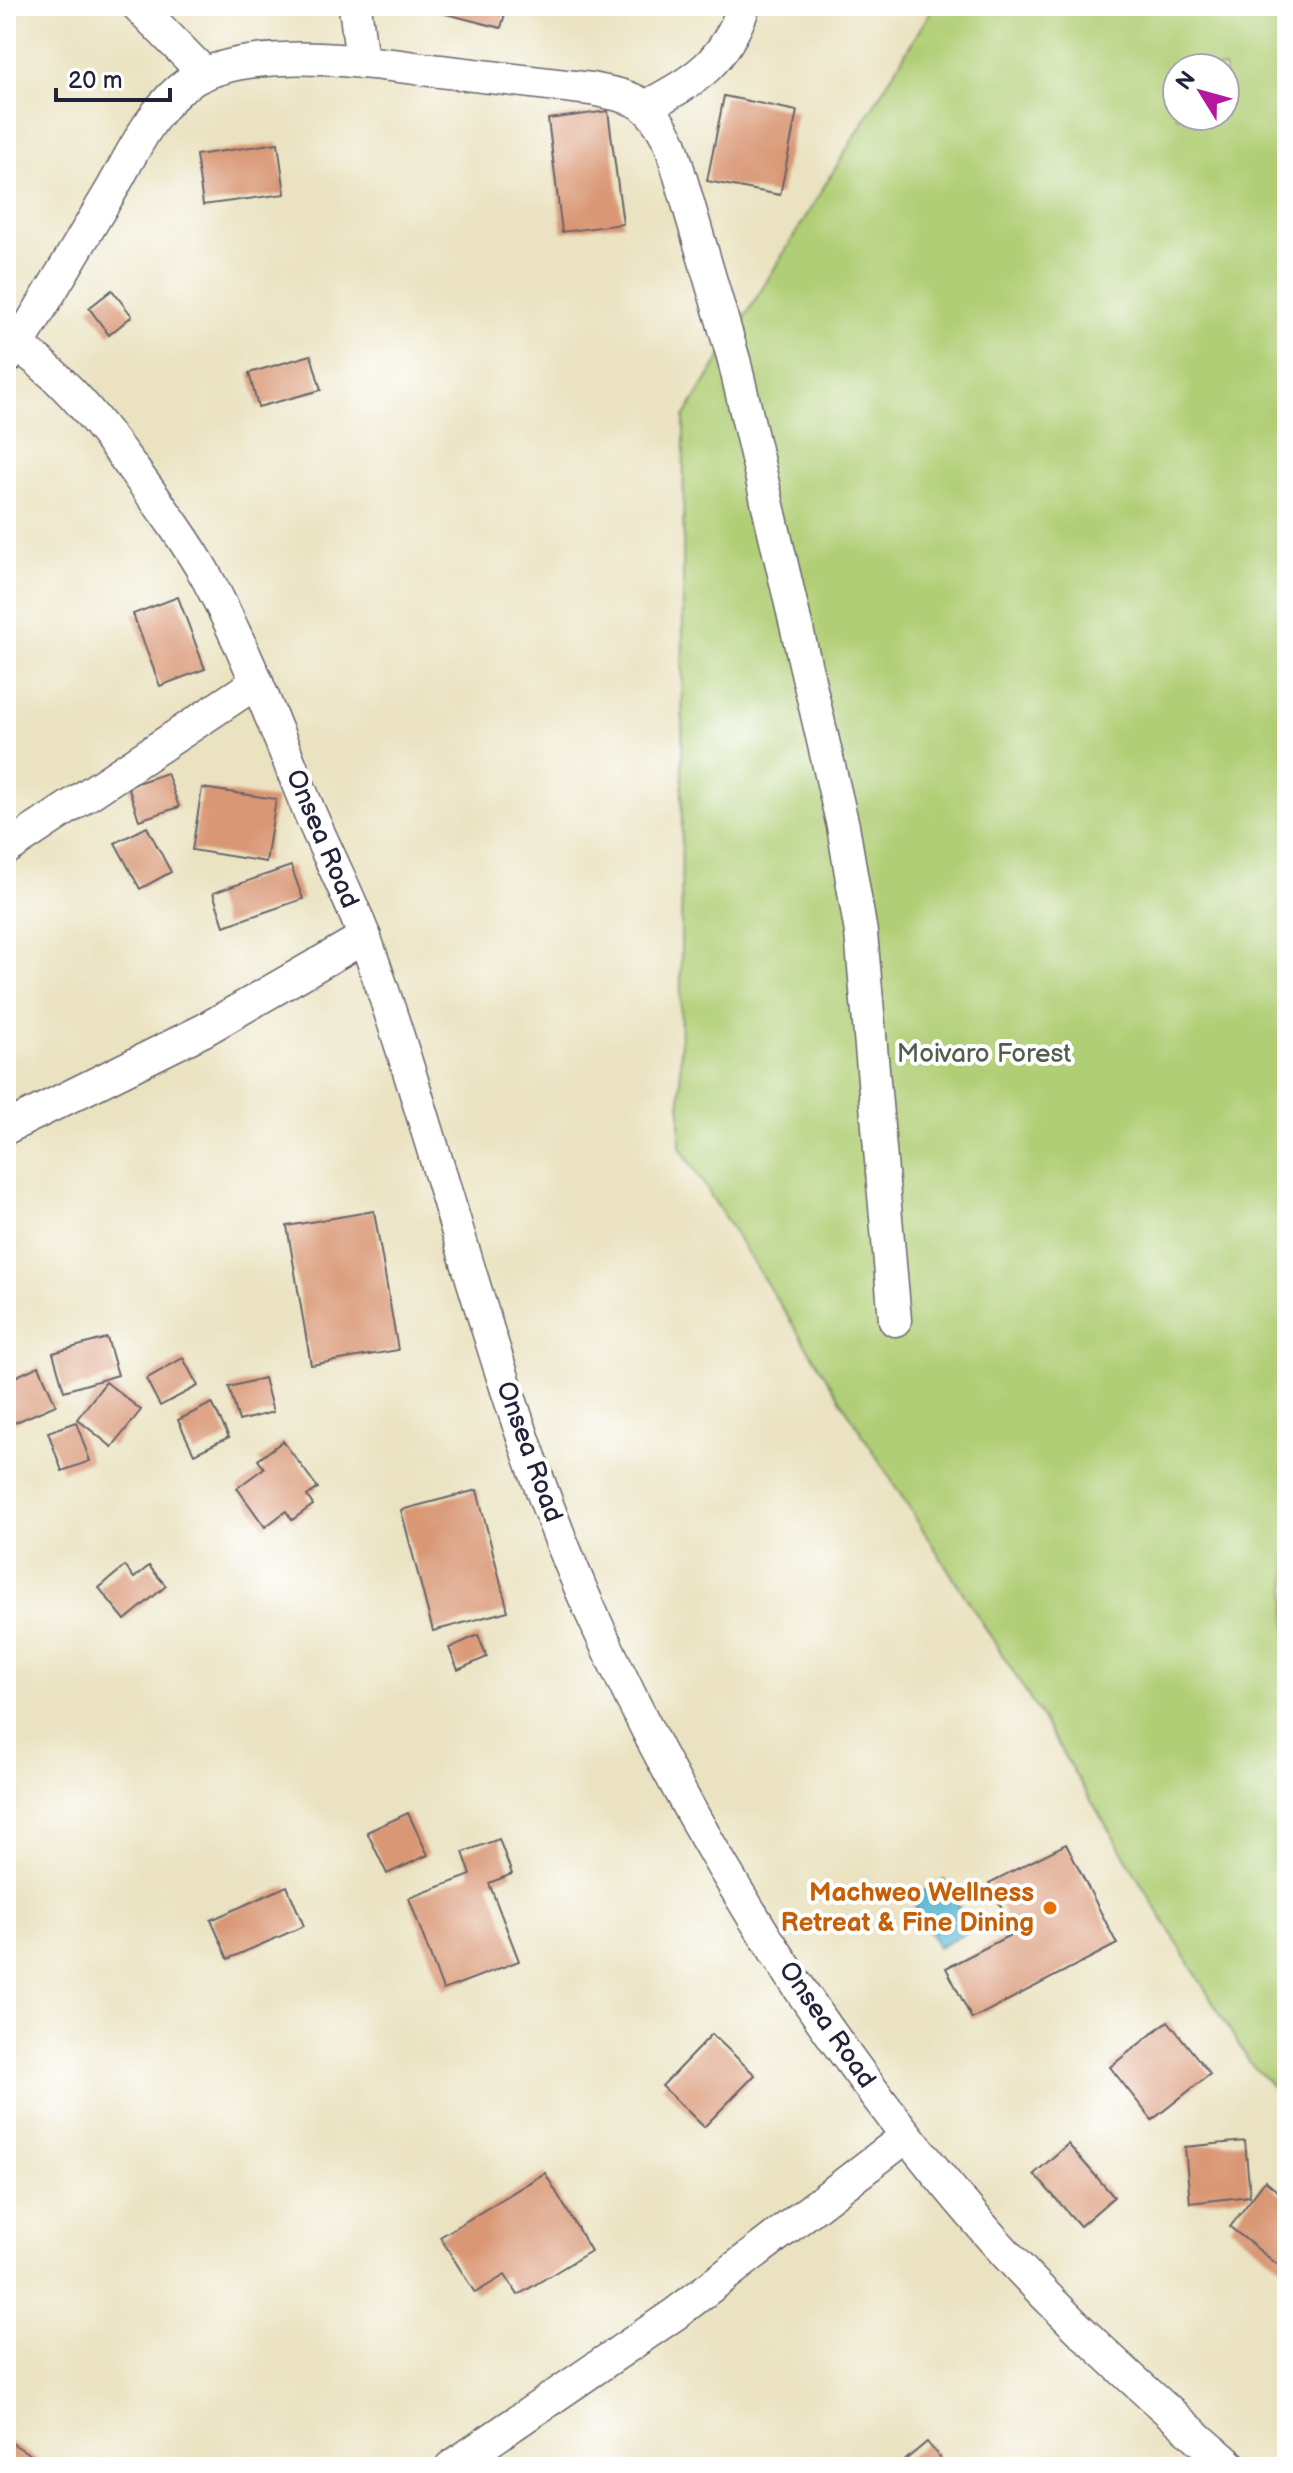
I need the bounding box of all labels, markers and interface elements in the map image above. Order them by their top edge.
scale bar [56,52,170,102]
north arrow [1161,52,1241,132]
text: 20 m [68,66,123,95]
text: N [1170,66,1202,96]
street label: Onsea Road [279,765,365,913]
park label: Moivaro Forest [897,1039,1071,1070]
street label: Onsea Road [489,1377,569,1527]
place label: Machweo Wellness Retreat & Fine Dining [781,1878,1034,1939]
marker: Machweo Wellness Retreat & Fine Dining [1041,1899,1059,1917]
street label: Onsea Road [772,1956,882,2094]

